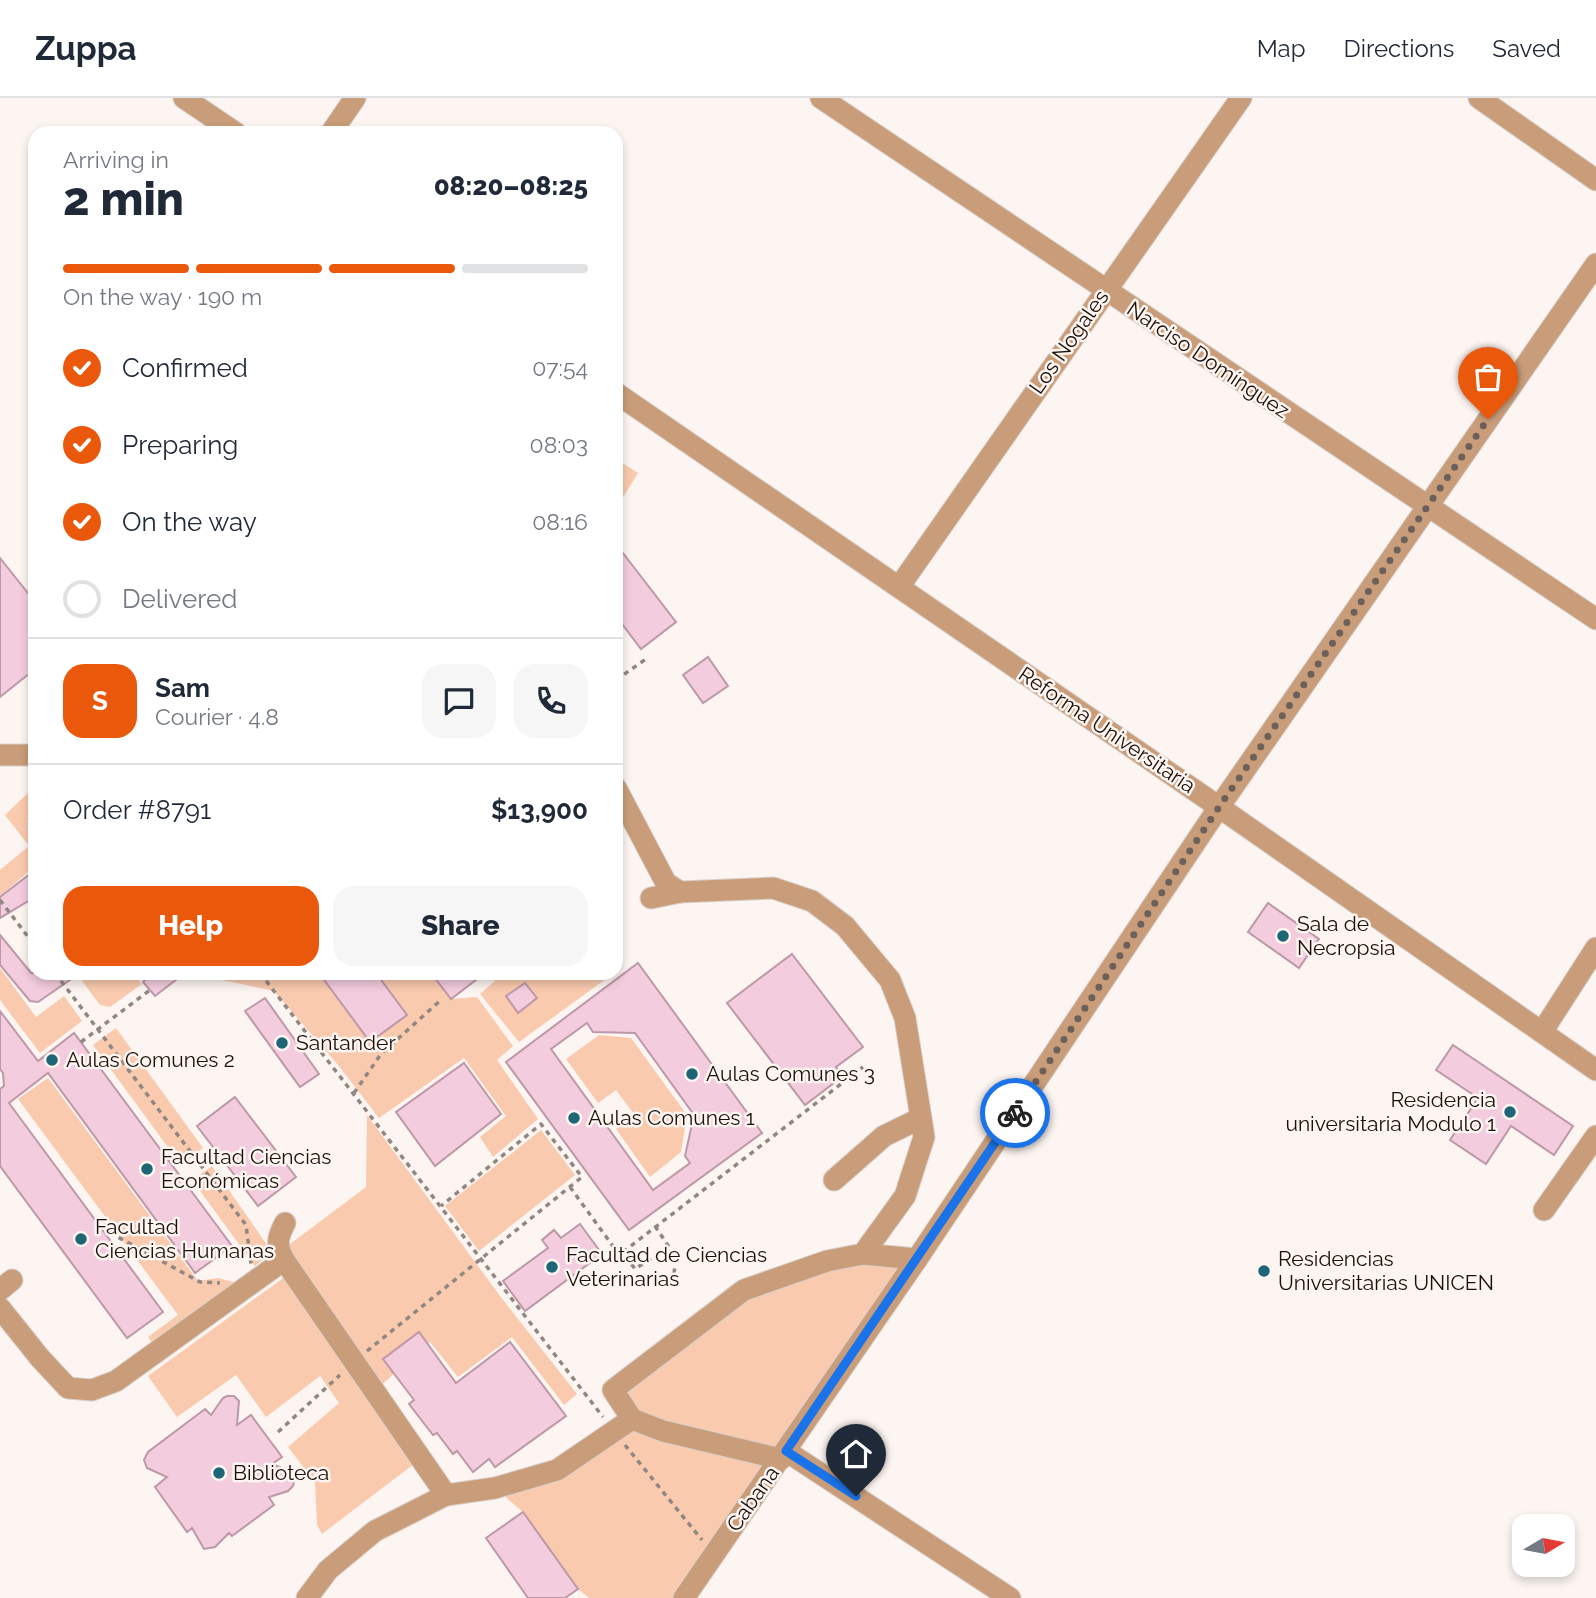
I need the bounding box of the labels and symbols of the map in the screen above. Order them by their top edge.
street label: Los Nogales [1024,285,1114,398]
street label: Narciso Domínguez [1122,296,1294,423]
pin [1458,347,1518,419]
street label: Reforma Universitaria [1014,661,1200,798]
place label: Sala de Necropsia [1297,911,1396,960]
marker: Sala de Necropsia [1275,928,1291,944]
place label: Santander [296,1030,396,1055]
marker: Santander [274,1035,290,1051]
place label: Aulas Comunes 2 [66,1047,235,1072]
marker: Aulas Comunes 2 [44,1052,60,1068]
place label: Aulas Comunes 3 [706,1061,875,1086]
marker: Aulas Comunes 3 [684,1066,700,1082]
courier [980,1078,1050,1148]
place label: Residencia universitaria Modulo 1 [1285,1087,1496,1136]
marker: Residencia universitaria Modulo 1 [1502,1104,1518,1120]
place label: Aulas Comunes 1 [588,1105,755,1130]
marker: Aulas Comunes 1 [566,1110,582,1126]
place label: Facultad Ciencias Económicas [161,1144,331,1193]
marker: Facultad Ciencias Económicas [139,1161,155,1177]
place label: Facultad Ciencias Humanas [95,1214,274,1263]
marker: Facultad Ciencias Humanas [73,1231,89,1247]
place label: Facultad de Ciencias Veterinarias [566,1242,767,1291]
place label: Residencias Universitarias UNICEN [1278,1246,1494,1295]
marker: Facultad de Ciencias Veterinarias [544,1259,560,1275]
marker: Residencias Universitarias UNICEN [1256,1263,1272,1279]
pin [826,1424,886,1496]
place label: Biblioteca [233,1460,329,1485]
street label: Cabana [721,1461,784,1536]
marker: Biblioteca [211,1465,227,1481]
north arrow [1512,1514,1575,1577]

